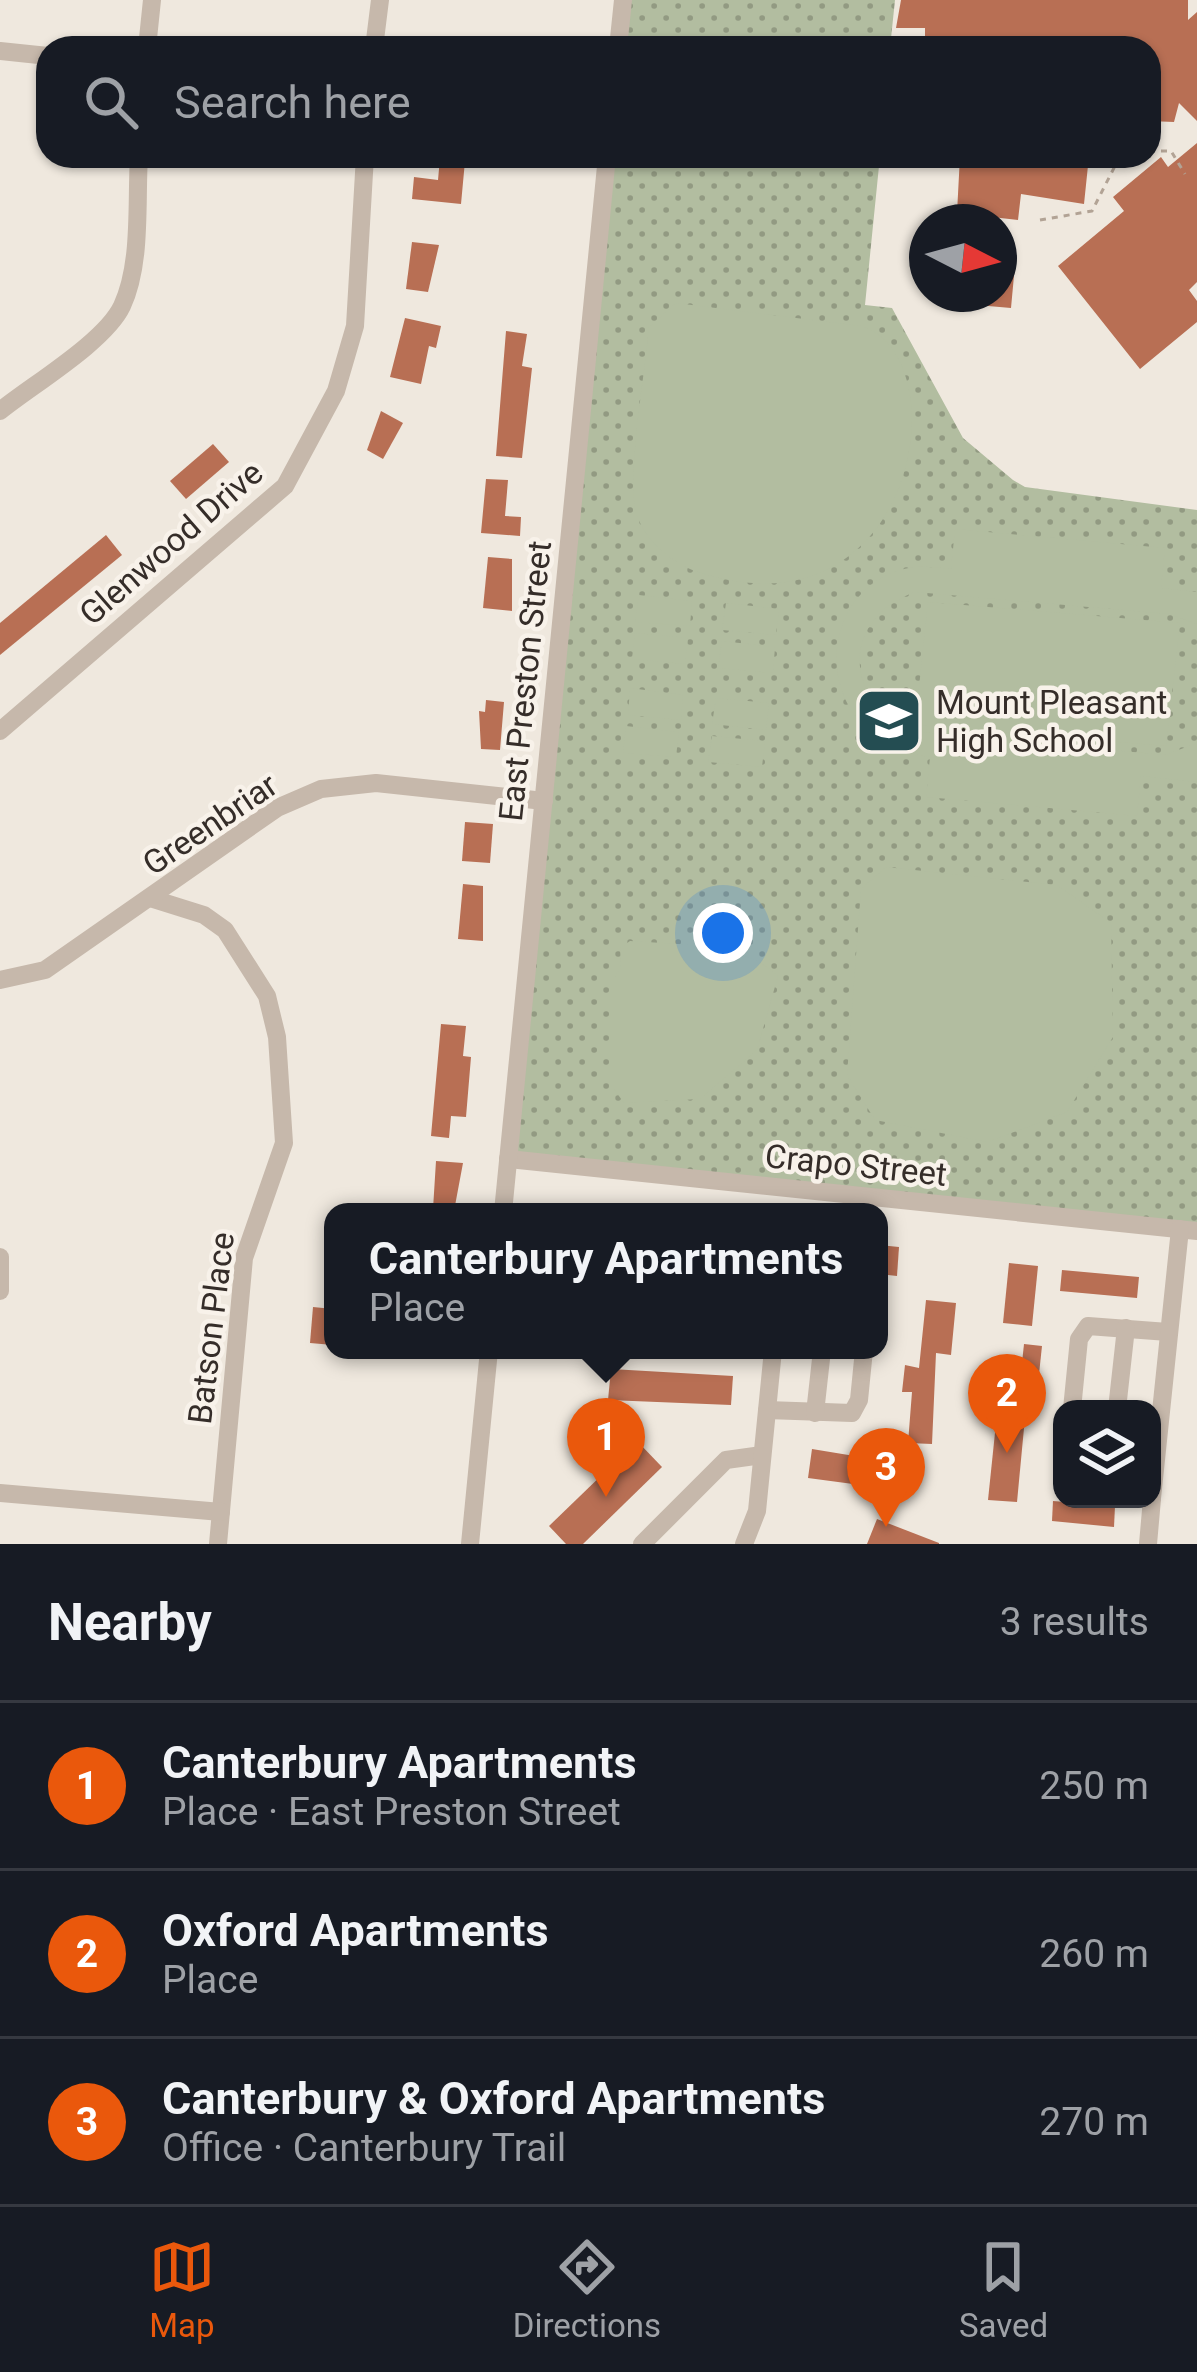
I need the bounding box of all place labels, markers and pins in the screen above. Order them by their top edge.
place label: Mount Pleasant High School [936,683,1167,760]
school or university icon: Mount Pleasant High School [854,686,924,756]
pin: 2 [968,1354,1046,1453]
pin: 1 [567,1398,645,1497]
pin: 3 [847,1428,925,1527]

